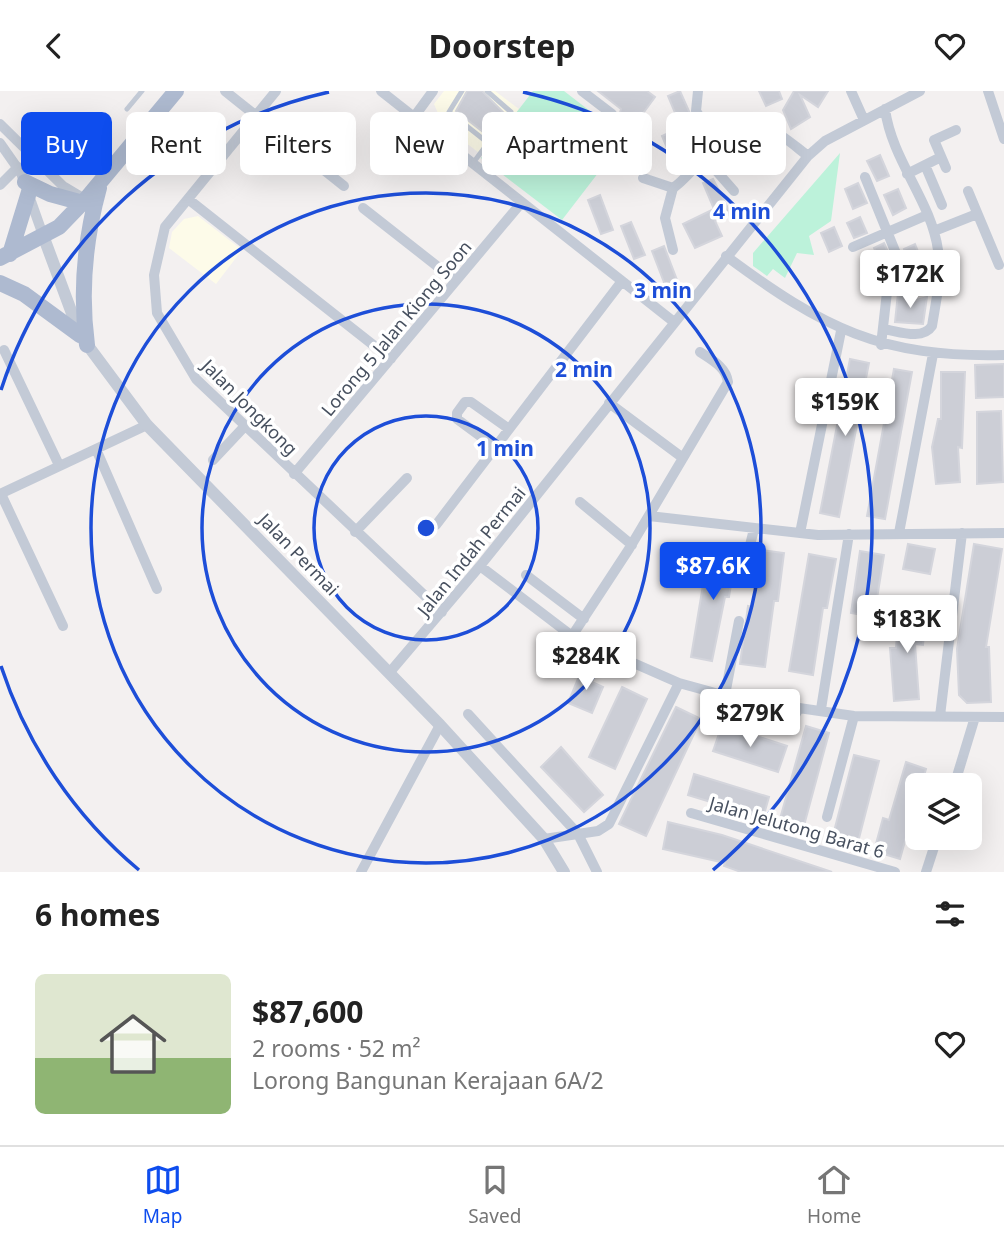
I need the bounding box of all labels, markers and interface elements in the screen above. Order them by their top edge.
text: Doorstep [428,24,576,67]
icon: back [35,27,73,65]
icon: heart [931,27,969,65]
chip: Buy [21,112,112,175]
chip: Rent [126,112,226,175]
chip: Filters [240,112,356,175]
chip: New [370,112,468,175]
chip: Apartment [482,112,652,175]
chip: House [666,112,786,175]
text: 4 min [713,197,771,225]
street label: Lorong 5 Jalan Kiong Soon [315,235,477,421]
pin: $172K [861,251,959,310]
text: $172K [876,257,944,289]
text: 3 min [634,276,692,304]
street label: Jalan Jongkong [195,352,303,460]
text: 2 min [555,355,613,383]
pin: $159K [796,379,894,438]
text: $159K [811,385,879,417]
text: 1 min [476,434,534,462]
street label: Jalan Indah Permai [410,481,531,622]
street label: Jalan Permai [252,506,344,600]
centre of rings [414,516,438,540]
pin: $87.6K [656,543,770,602]
text: $87.6K [676,549,750,581]
pin: $183K [858,595,956,655]
text: $183K [873,602,941,634]
pin: $284K [537,633,635,692]
text: $284K [552,639,620,671]
pin: $279K [701,689,799,749]
text: $279K [716,696,784,728]
map controls [905,773,982,850]
button: layers [905,773,982,850]
street label: Jalan Jelutong Barat 6 [705,790,887,863]
text: 6 homes [35,894,160,935]
icon: filters [931,895,969,933]
text: $87,600 [252,991,364,1032]
icon: home [91,1002,175,1086]
icon: heart [931,1025,969,1063]
text: 2 rooms · 52 m² [252,1032,421,1064]
text: Lorong Bangunan Kerajaan 6A/2 [252,1064,604,1096]
tab: Map [143,1161,182,1229]
tab: Saved [468,1161,521,1229]
tab: Home [807,1161,861,1229]

